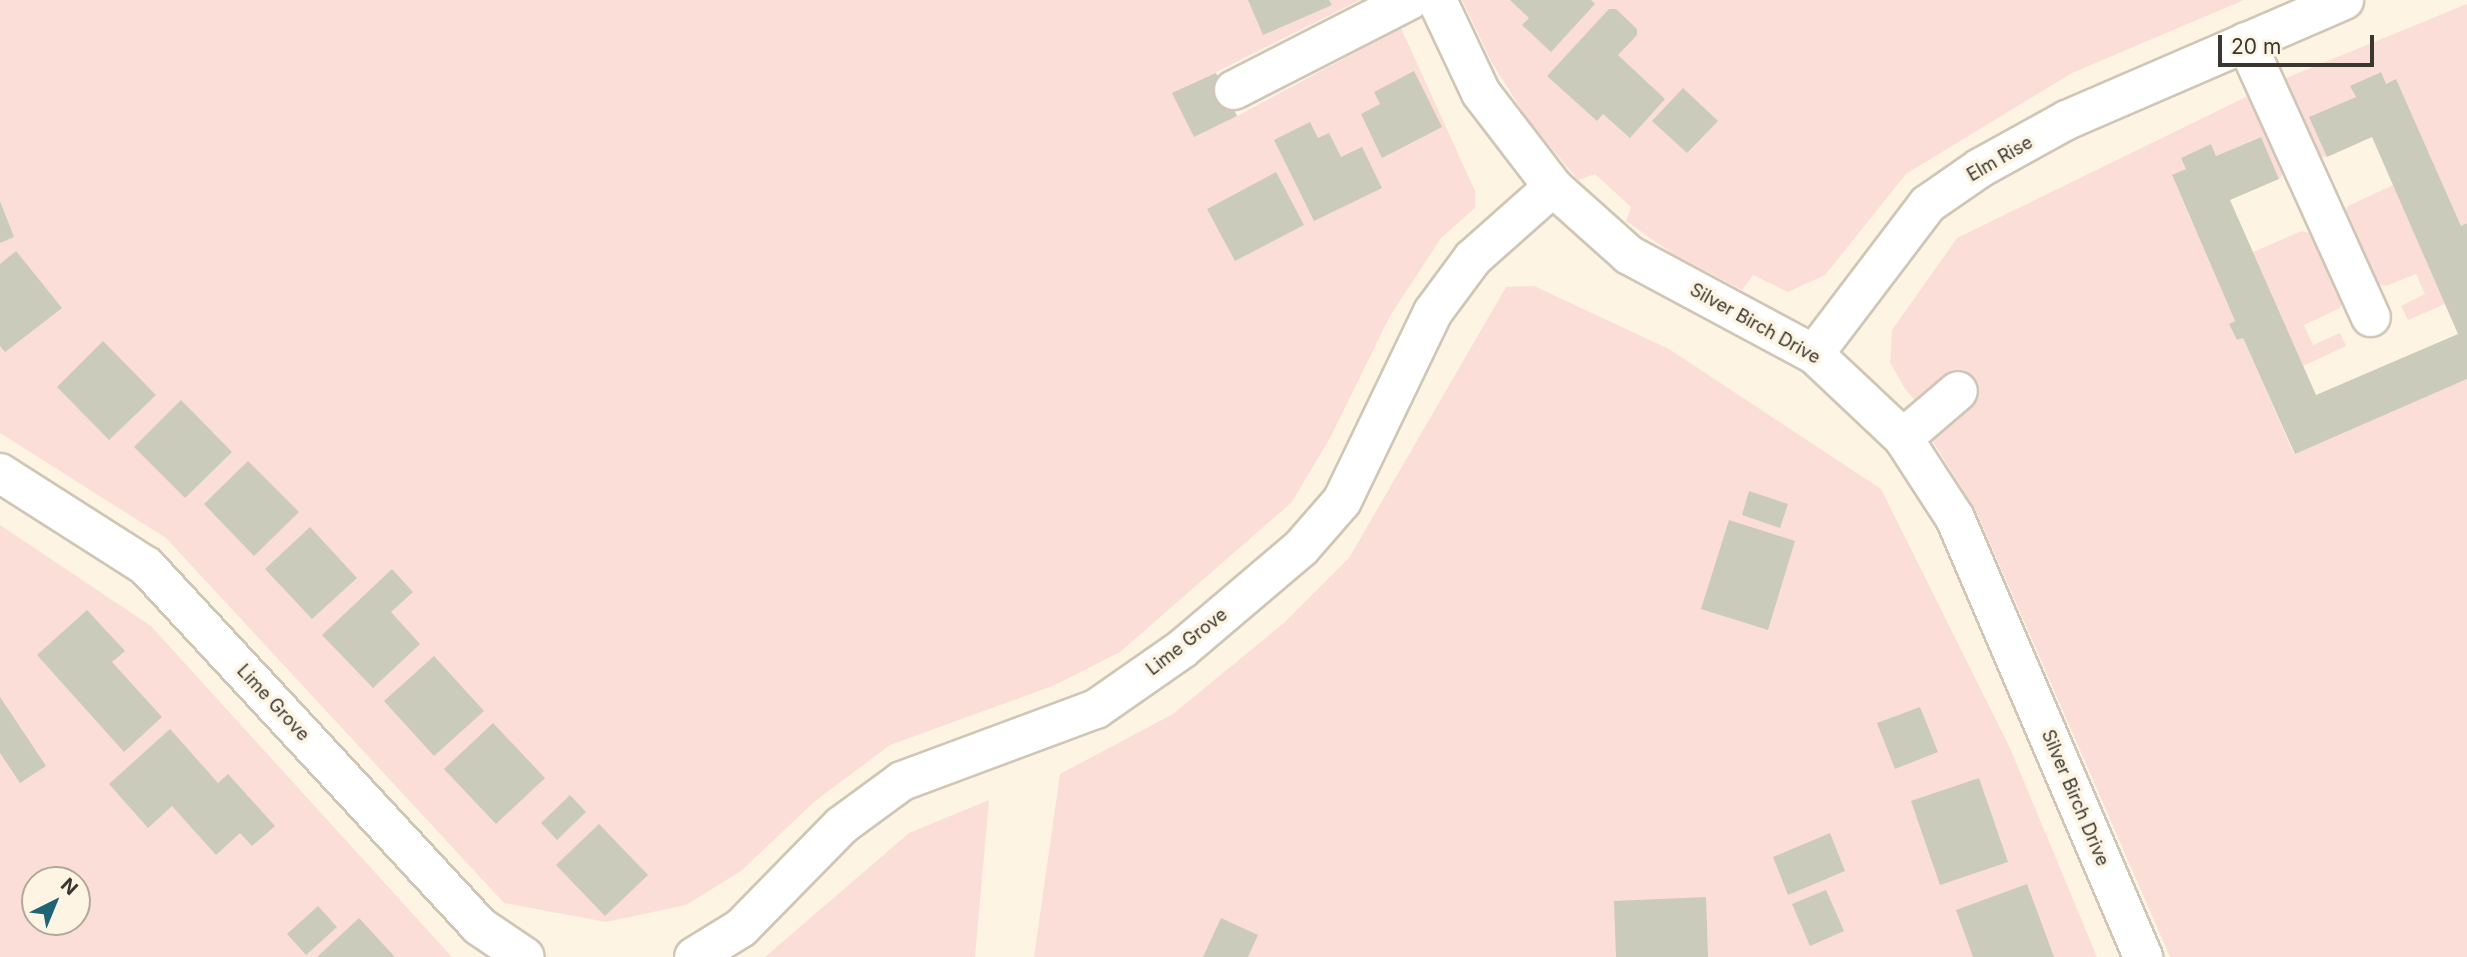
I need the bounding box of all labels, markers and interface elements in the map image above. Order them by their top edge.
scale bar [2222,21,2378,65]
text: 20 m [2231,34,2281,59]
street label: Elm Rise [1963,132,2037,186]
street label: Silver Birch Drive [1686,279,1824,369]
street label: Lime Grove [1142,604,1232,680]
street label: Lime Grove [232,660,314,746]
street label: Silver Birch Drive [2037,727,2113,869]
north arrow [21,866,91,936]
text: N [56,873,82,900]

